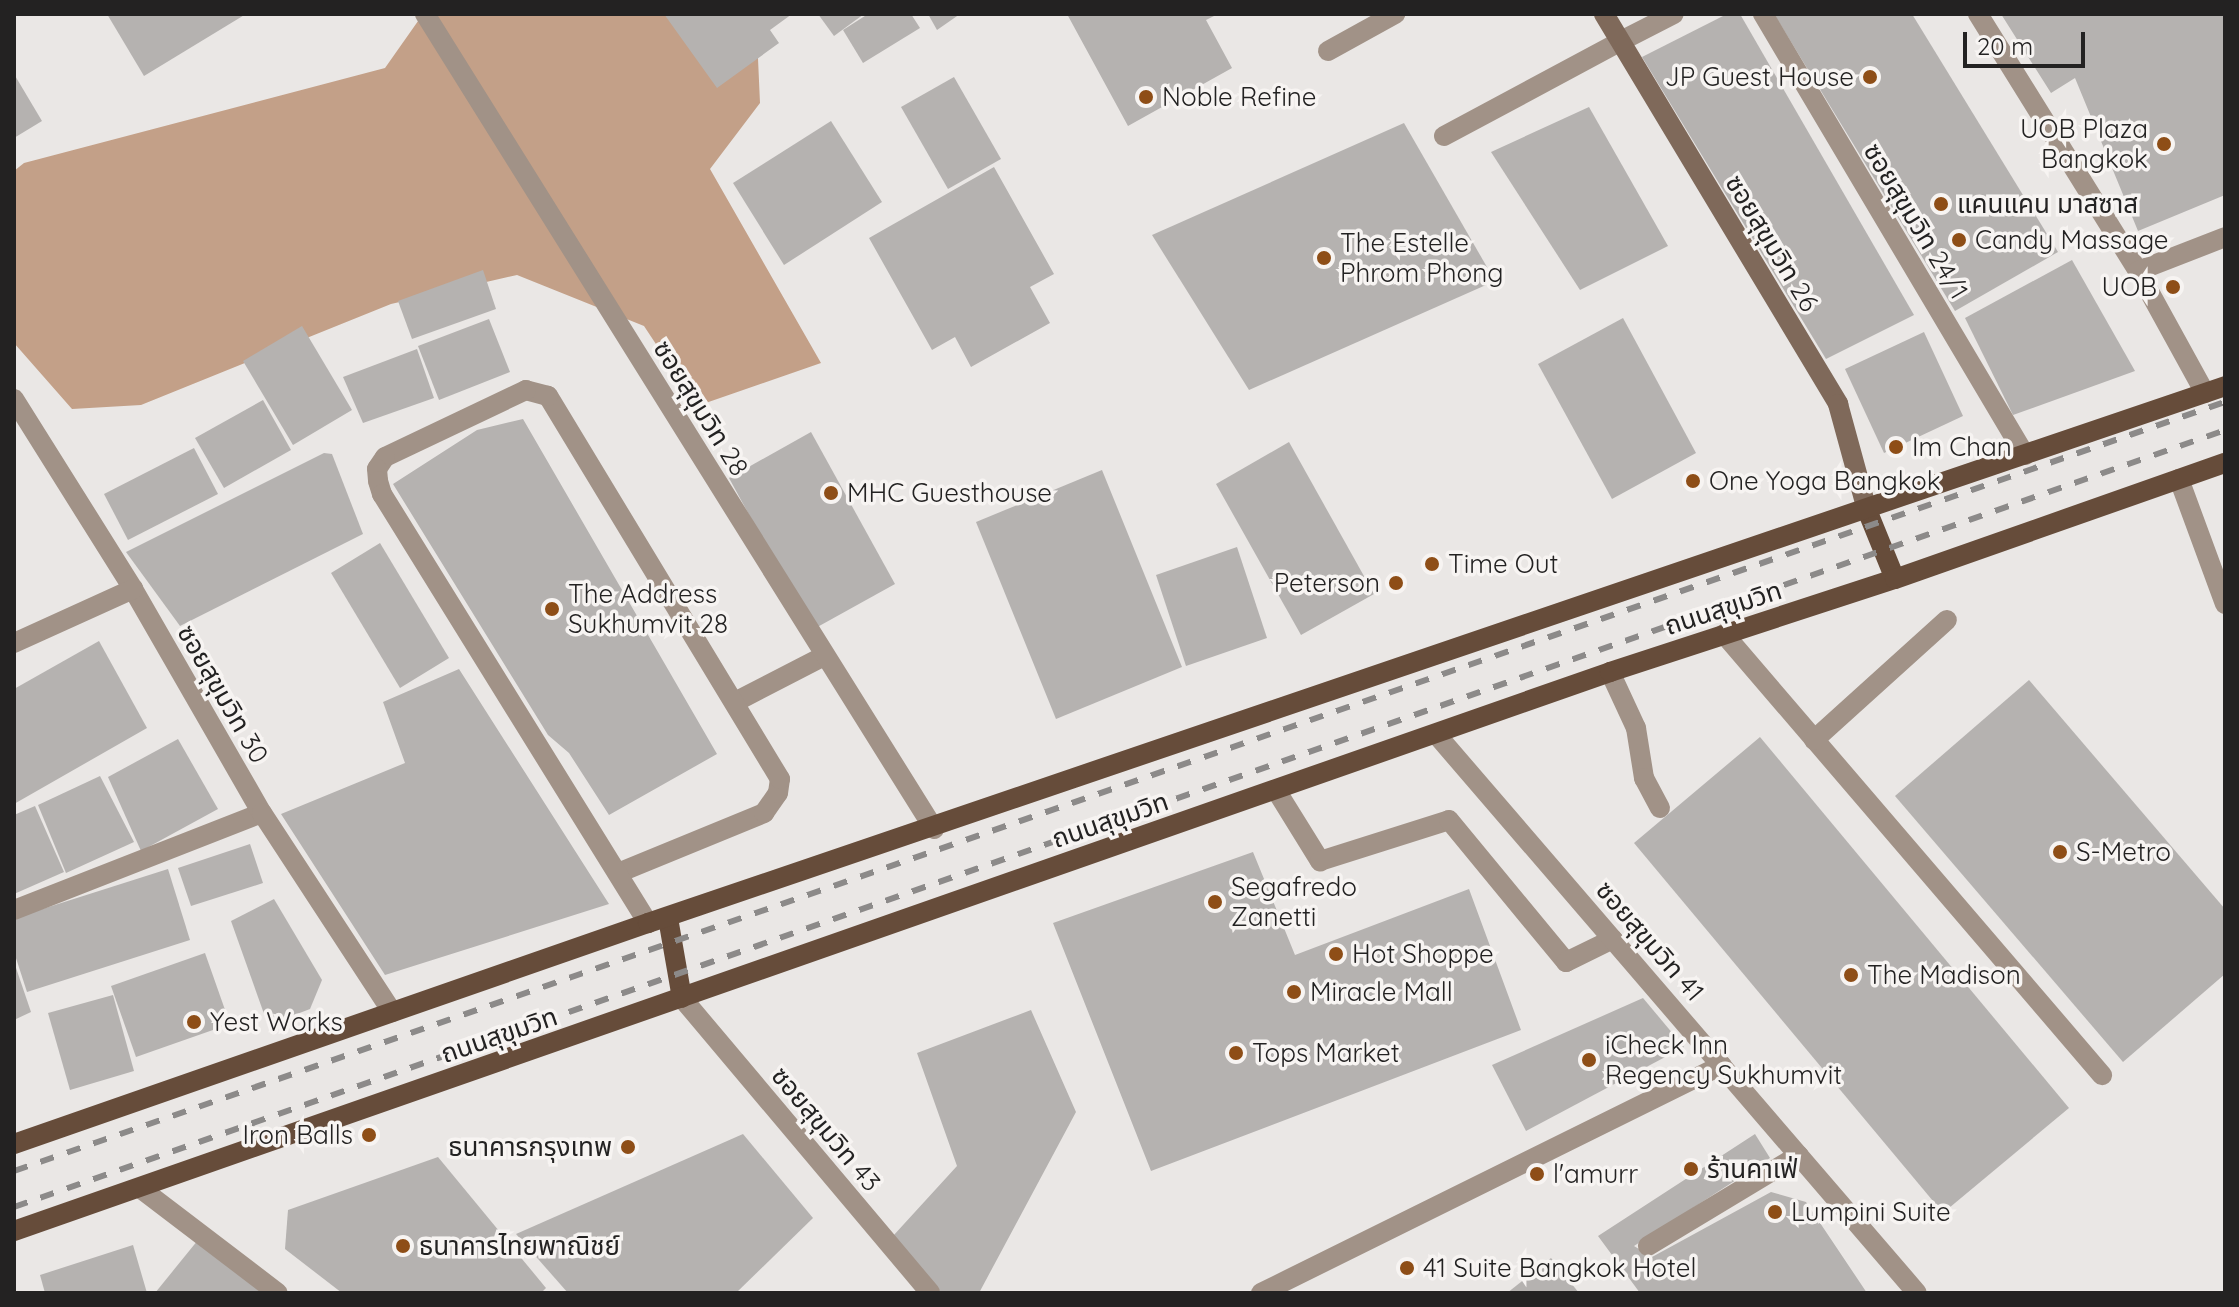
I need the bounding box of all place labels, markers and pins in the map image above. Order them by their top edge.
place label: JP Guest House [1665,61,1854,93]
marker: JP Guest House [1861,68,1879,86]
place label: Noble Refine [1162,81,1316,113]
marker: Noble Refine [1137,88,1155,106]
place label: UOB Plaza Bangkok [2020,113,2148,174]
marker: UOB Plaza Bangkok [2155,135,2173,153]
place label: แคนแคน มาสซาส [1957,188,2138,220]
marker: แคนแคน มาสซาส [1932,195,1950,213]
place label: Candy Massage [1975,224,2168,256]
place label: The Estelle Phrom Phong [1340,227,1503,288]
marker: Candy Massage [1950,231,1968,249]
marker: The Estelle Phrom Phong [1315,249,1333,267]
place label: UOB [2102,271,2157,303]
marker: UOB [2164,278,2182,296]
place label: Im Chan [1912,431,2012,463]
marker: Im Chan [1887,438,1905,456]
place label: One Yoga Bangkok [1709,465,1941,497]
marker: One Yoga Bangkok [1684,472,1702,490]
place label: MHC Guesthouse [847,477,1052,509]
marker: MHC Guesthouse [822,484,840,502]
place label: Time Out [1448,548,1558,580]
marker: Time Out [1423,555,1441,573]
place label: Peterson [1274,567,1380,599]
marker: Peterson [1387,574,1405,592]
place label: The Address Sukhumvit 28 [568,578,728,640]
marker: The Address Sukhumvit 28 [543,600,561,618]
place label: S-Metro [2076,836,2171,868]
marker: S-Metro [2051,843,2069,861]
place label: Segafredo Zanetti [1231,871,1357,932]
marker: Segafredo Zanetti [1206,893,1224,911]
place label: Hot Shoppe [1352,938,1494,970]
marker: Hot Shoppe [1327,945,1345,963]
place label: The Madison [1867,959,2021,991]
marker: The Madison [1842,966,1860,984]
place label: Miracle Mall [1310,976,1453,1008]
marker: Miracle Mall [1285,983,1303,1001]
place label: Yest Works [210,1006,343,1038]
marker: Yest Works [185,1013,203,1031]
place label: iCheck Inn Regency Sukhumvit [1605,1029,1842,1090]
place label: Tops Market [1252,1037,1399,1069]
marker: Tops Market [1227,1044,1245,1062]
marker: iCheck Inn Regency Sukhumvit [1580,1051,1598,1069]
place label: Iron Balls [242,1119,353,1151]
marker: Iron Balls [360,1126,378,1144]
place label: ธนาคารกรุงเทพ [448,1131,612,1163]
marker: ธนาคารกรุงเทพ [619,1138,637,1156]
place label: ร้านคาเฟ่ [1707,1153,1798,1185]
place label: l'amurr [1553,1158,1638,1190]
marker: ร้านคาเฟ่ [1682,1160,1700,1178]
marker: l'amurr [1528,1165,1546,1183]
place label: Lumpini Suite [1791,1196,1951,1228]
marker: Lumpini Suite [1766,1203,1784,1221]
place label: ธนาคารไทยพาณิชย์ [419,1230,620,1262]
marker: ธนาคารไทยพาณิชย์ [394,1237,412,1255]
place label: 41 Suite Bangkok Hotel [1423,1252,1696,1284]
marker: 41 Suite Bangkok Hotel [1398,1259,1416,1277]

